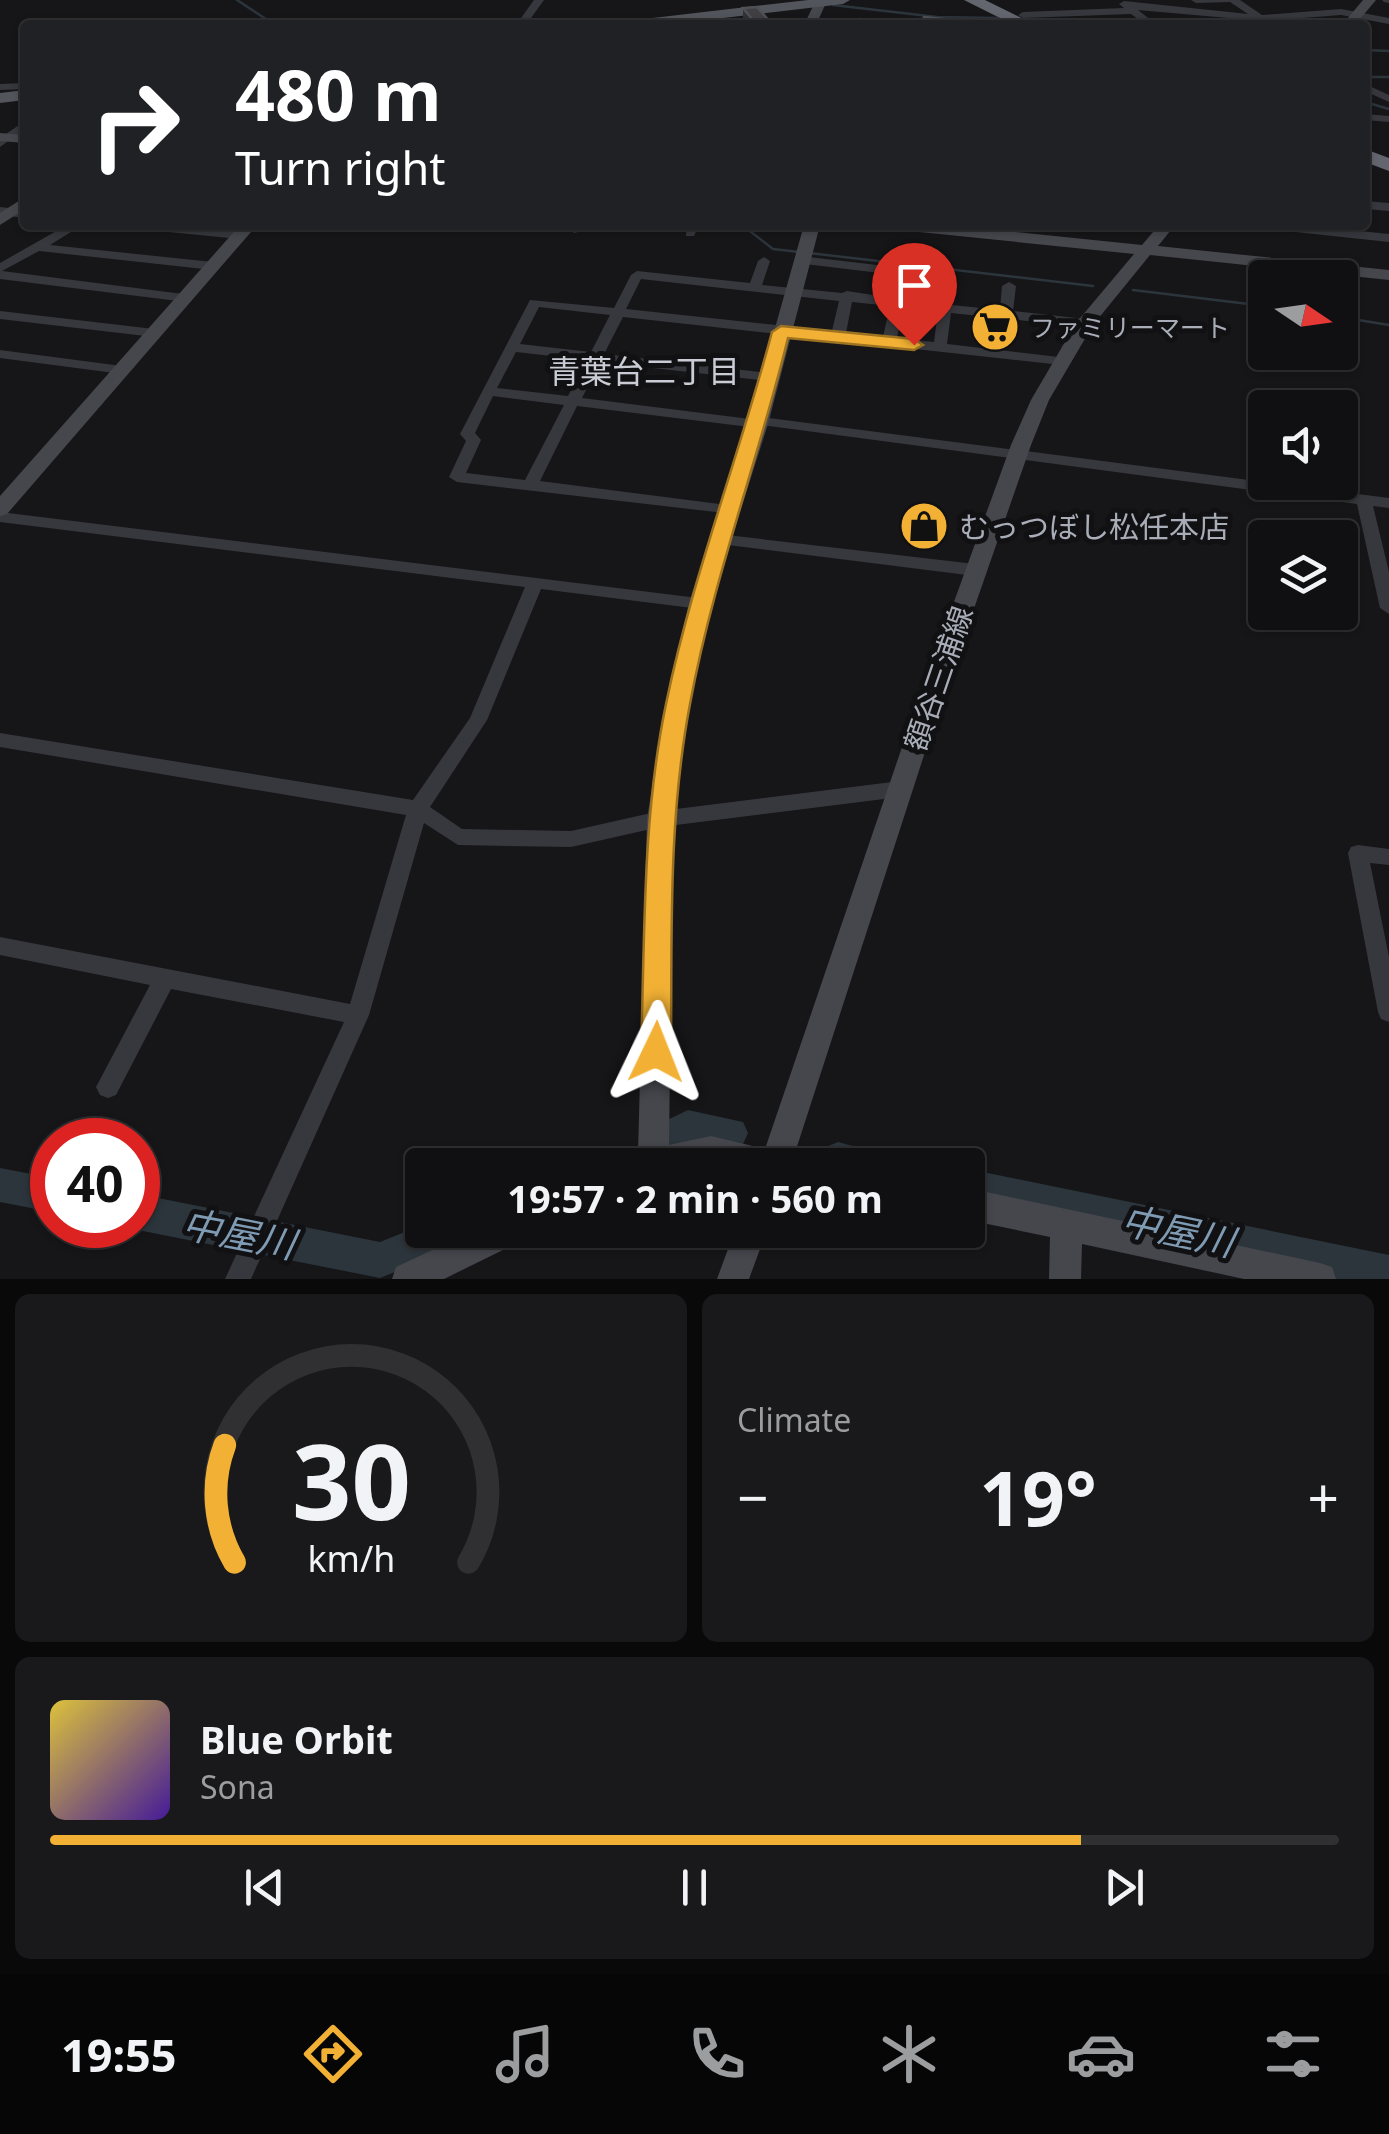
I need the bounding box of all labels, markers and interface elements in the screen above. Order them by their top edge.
text: 480 m [235,46,442,142]
icon: right [70,60,200,190]
text: Turn right [235,137,446,198]
pin [872,243,957,346]
icon: arrive [887,258,942,313]
north arrow [1248,260,1358,370]
map controls [1248,260,1358,630]
supermarket icon: ファミリーマート [969,301,1021,353]
place label: ファミリーマート [1030,310,1230,344]
district label: 青葉台二丁目 [548,349,740,392]
button: sound [1248,390,1358,500]
shop icon: むっつぼし松任本店 [898,500,950,552]
place label: むっつぼし松任本店 [959,506,1229,547]
button: layers [1248,520,1358,630]
street label: 額谷三浦線 [894,600,982,756]
position arrow [604,1000,708,1104]
speed limit sign: 40 [30,1118,160,1248]
text: 19:57 · 2 min · 560 m [507,1172,883,1224]
water label: 中屋川 [1117,1193,1243,1268]
water label: 中屋川 [178,1197,304,1270]
text: Climate [737,1398,851,1441]
text: 30 [292,1409,410,1550]
text: 19° [979,1446,1097,1548]
text: − [737,1459,768,1534]
text: + [1308,1459,1339,1534]
text: km/h [307,1534,395,1582]
text: Blue Orbit [200,1713,393,1765]
text: Sona [200,1765,275,1808]
icon: previous [237,1860,292,1915]
icon: pause [667,1860,722,1915]
icon: next [1097,1860,1152,1915]
icon: directions [298,2019,368,2089]
icon: music [490,2019,560,2089]
icon: phone [682,2019,752,2089]
icon: climate [874,2019,944,2089]
icon: car [1066,2019,1136,2089]
icon: filters [1258,2019,1328,2089]
text: 19:55 [61,2024,177,2085]

